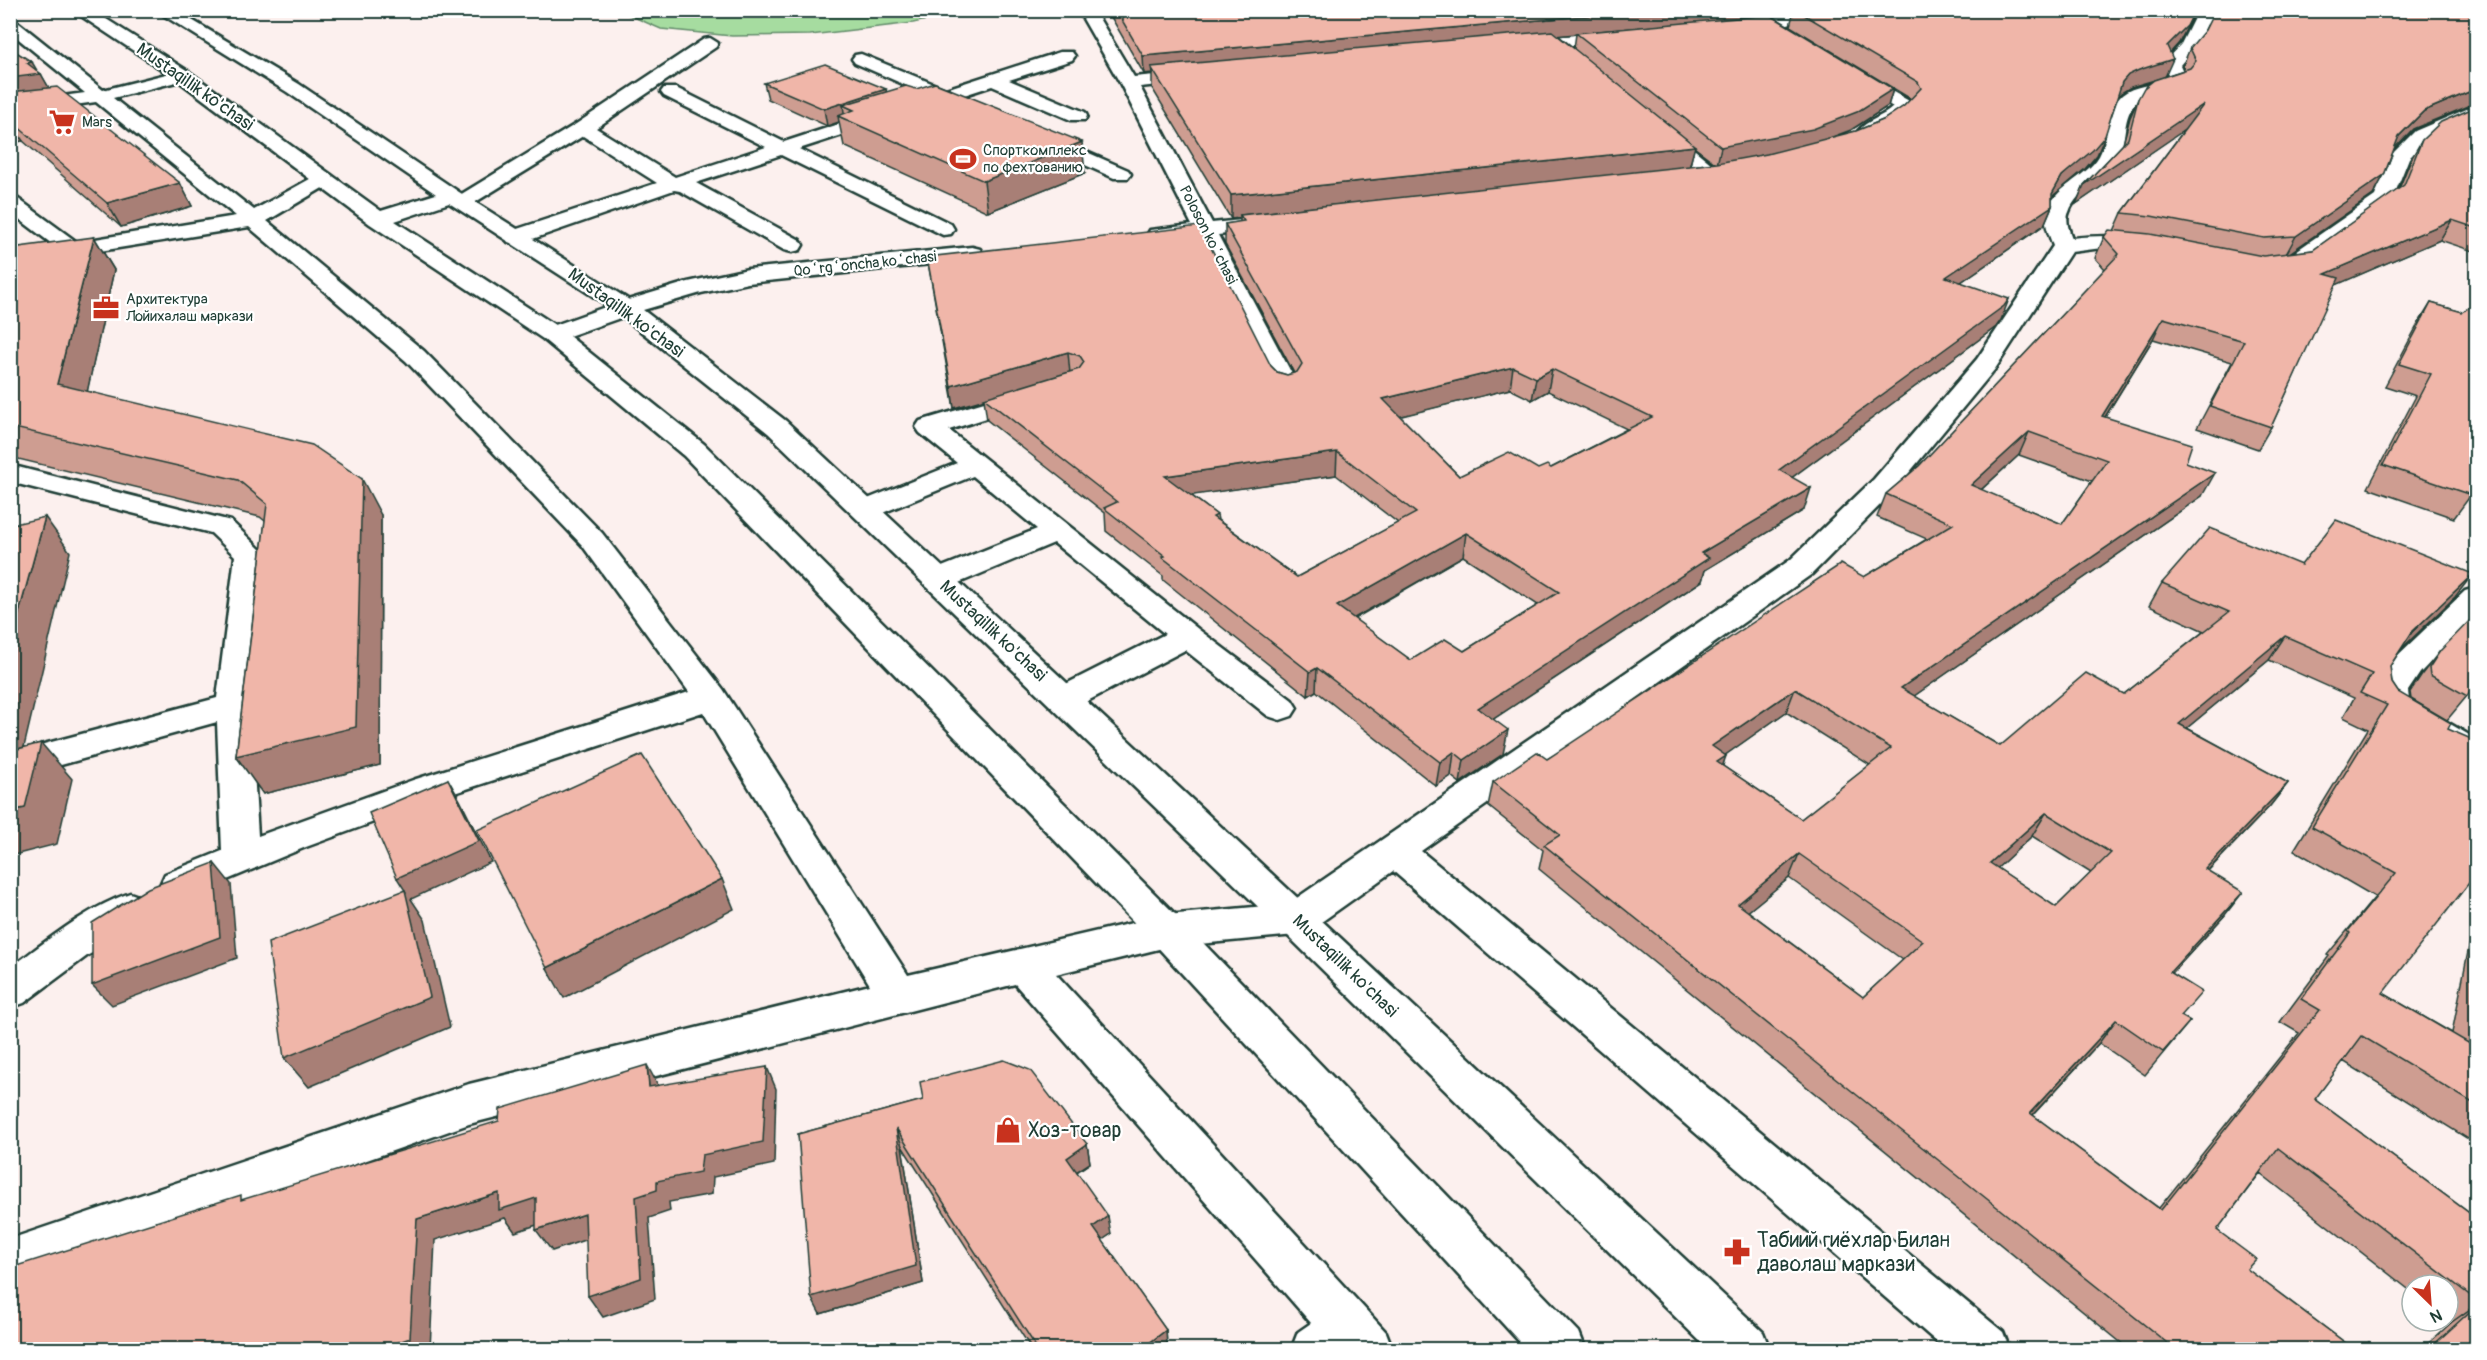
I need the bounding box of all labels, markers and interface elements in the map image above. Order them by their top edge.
street label: Mustaqillik ko'chasi [132,38,258,136]
supermarket icon: Mars [47,107,77,137]
place label: Mars [82,113,112,132]
place label: Спорткомплекс по фехтованию [983,141,1087,177]
sports icon: Спорткомплекс по фехтованию [948,144,978,174]
street label: Poloson koʻchasi [1175,182,1241,288]
street label: Qoʻrgʻoncha koʻchasi [793,247,938,281]
street label: Mustaqillik ko'chasi [563,263,689,363]
place label: Архитектура Лойихалаш маркази [125,290,253,326]
office icon: Архитектура Лойихалаш маркази [91,293,121,323]
street label: Mustaqillik ko'chasi [935,575,1051,687]
street label: Mustaqillik ko'chasi [1287,910,1403,1022]
shop icon: Хоз-товар [993,1115,1023,1145]
place label: Хоз-товар [1028,1117,1122,1144]
place label: Табиий гиёхлар Билан даволаш маркази [1757,1227,1950,1278]
pharmacy icon: Табиий гиёхлар Билан даволаш маркази [1722,1237,1752,1267]
north arrow [2400,1273,2460,1333]
text: N [2427,1304,2445,1327]

